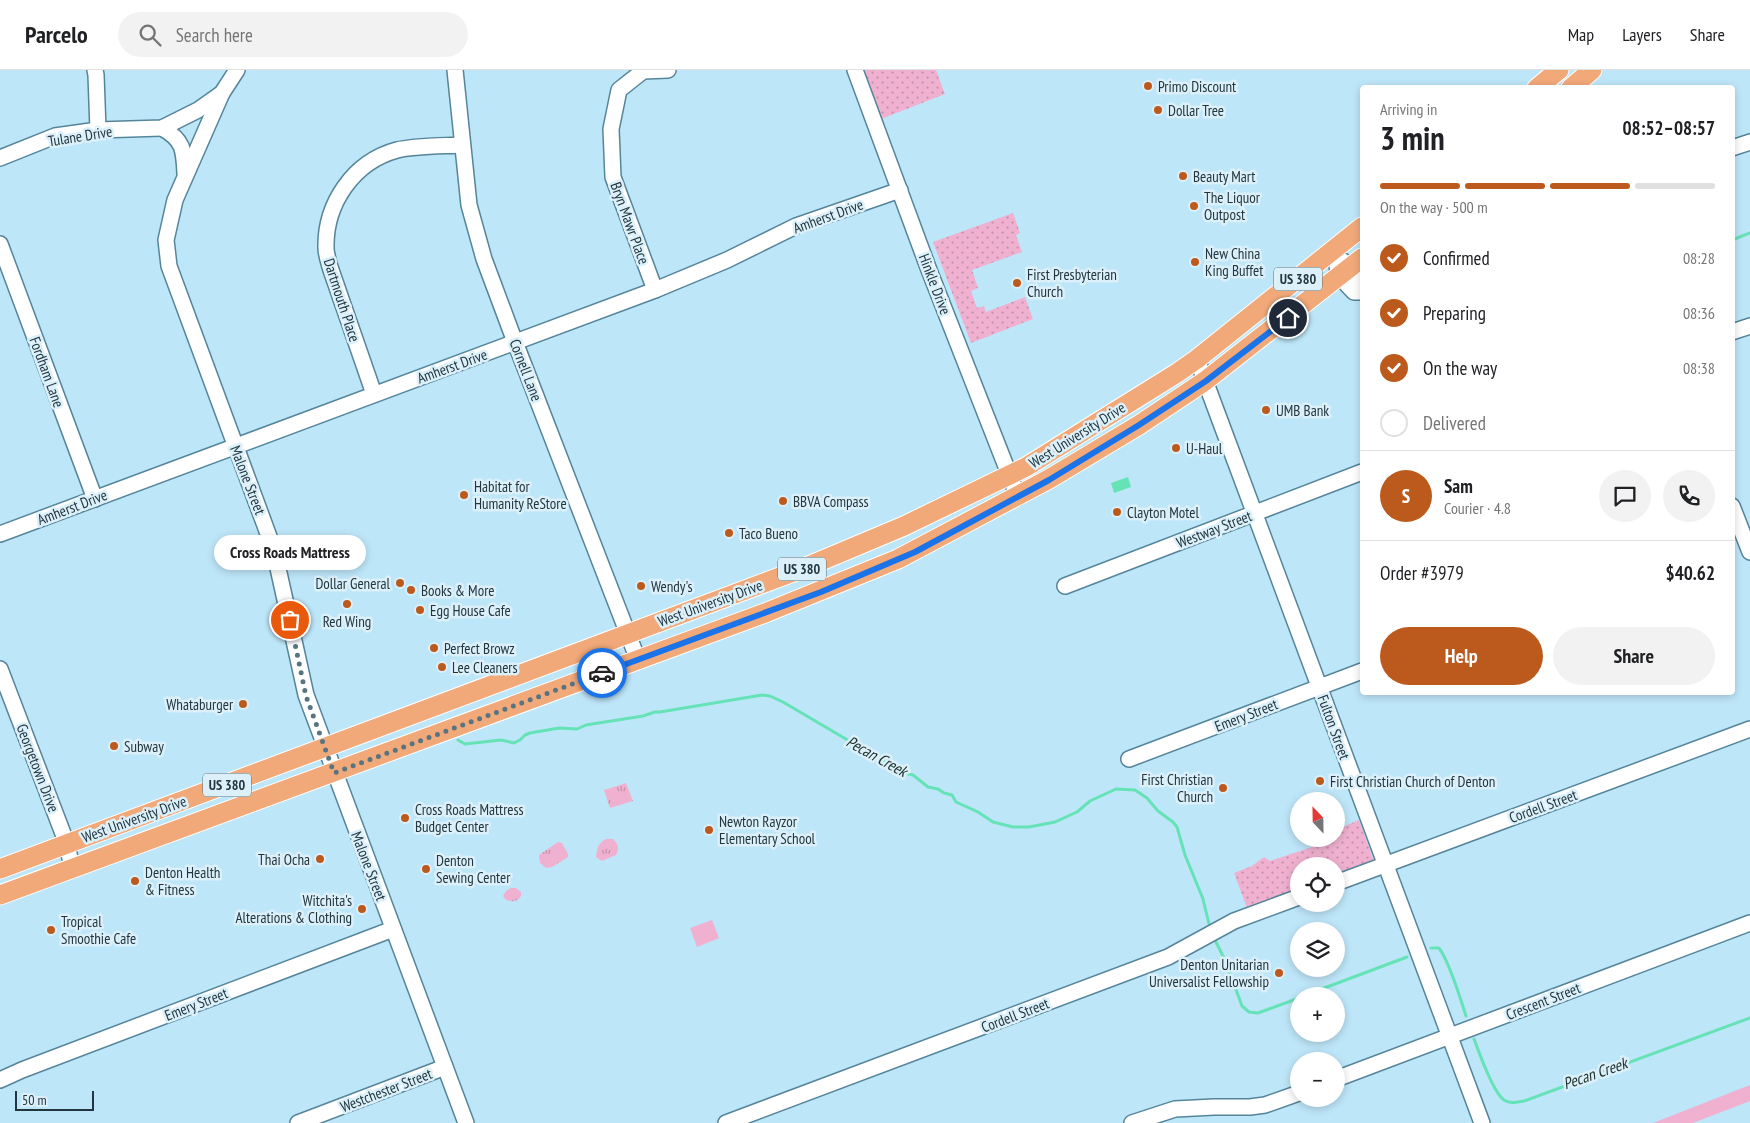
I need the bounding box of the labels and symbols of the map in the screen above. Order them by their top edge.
place label: Primo Discount [1158,77,1236,96]
marker: Primo Discount [1142,80,1154,92]
place label: Dollar Tree [1168,101,1224,120]
marker: Dollar Tree [1152,104,1164,116]
street label: Tulane Drive [47,122,113,150]
place label: Beauty Mart [1193,167,1255,186]
marker: Beauty Mart [1177,170,1189,182]
street label: Bryn Mawr Place [606,179,654,267]
place label: The Liquor Outpost [1204,188,1261,224]
street label: Amherst Drive [790,195,866,237]
marker: The Liquor Outpost [1188,200,1200,212]
place label: New China King Buffet [1205,244,1263,280]
street label: Hinkle Drive [915,251,955,317]
street label: Dartmouth Place [320,256,364,344]
marker: New China King Buffet [1189,256,1201,268]
place label: First Presbyterian Church [1027,265,1117,301]
road number: US 380 [1274,268,1322,290]
marker: First Presbyterian Church [1011,277,1023,289]
pin [1267,297,1309,339]
street label: Fordham Lane [25,334,69,410]
street label: Cornell Lane [506,336,546,404]
street label: Amherst Drive [414,345,490,387]
street label: West University Drive [1025,398,1129,472]
place label: UMB Bank [1276,401,1329,420]
marker: UMB Bank [1260,404,1272,416]
place label: U-Haul [1186,439,1223,458]
marker: U-Haul [1170,442,1182,454]
street label: Malone Street [226,443,270,517]
place label: Habitat for Humanity ReStore [474,477,567,513]
street label: Amherst Drive [34,485,110,529]
marker: Habitat for Humanity ReStore [458,489,470,501]
place label: BBVA Compass [793,492,869,511]
marker: BBVA Compass [777,495,789,507]
place label: Clayton Motel [1127,503,1199,522]
marker: Clayton Motel [1111,506,1123,518]
street label: Westway Street [1174,506,1254,552]
place label: Taco Bueno [739,524,798,543]
marker: Taco Bueno [723,527,735,539]
callout: Cross Roads Mattress [214,535,366,570]
road number: US 380 [778,558,826,580]
place label: Dollar General [315,574,390,593]
street label: West University Drive [655,575,765,631]
marker: Dollar General [394,577,406,589]
place label: Wendy's [651,577,692,596]
marker: Wendy's [635,580,647,592]
place label: Books & More [421,581,494,600]
marker: Books & More [405,584,417,596]
marker: Red Wing [341,598,353,610]
pin [269,599,311,641]
place label: Egg House Cafe [430,601,511,620]
marker: Egg House Cafe [414,604,426,616]
place label: Red Wing [323,612,371,631]
place label: Perfect Browz [444,639,515,658]
marker: Perfect Browz [428,642,440,654]
courier [577,648,627,698]
place label: Lee Cleaners [452,658,518,677]
marker: Lee Cleaners [436,661,448,673]
street label: Fulton Street [1314,692,1354,762]
street label: Emery Street [1212,694,1280,736]
place label: Whataburger [166,695,234,714]
marker: Whataburger [237,698,249,710]
street label: Georgetown Drive [12,721,64,815]
water label: Pecan Creek [843,731,913,782]
place label: Subway [124,737,164,756]
marker: Subway [108,740,120,752]
place label: First Christian Church [1141,770,1213,806]
place label: First Christian Church of Denton [1330,772,1495,791]
road number: US 380 [203,774,251,796]
marker: First Christian Church of Denton [1314,775,1326,787]
marker: First Christian Church [1217,782,1229,794]
street label: Cordell Street [1506,785,1580,827]
street label: West University Drive [79,791,189,847]
north arrow [1290,792,1345,848]
place label: Cross Roads Mattress Budget Center [415,800,524,836]
marker: Cross Roads Mattress Budget Center [399,812,411,824]
place label: Newton Rayzor Elementary School [719,812,816,848]
marker: Newton Rayzor Elementary School [703,824,715,836]
street label: Malone Street [347,829,391,903]
place label: Thai Ocha [258,850,310,869]
place label: Denton Sewing Center [436,851,511,887]
marker: Thai Ocha [314,853,326,865]
place label: Denton Health & Fitness [145,863,220,899]
marker: Denton Sewing Center [420,863,432,875]
marker: Denton Health & Fitness [129,875,141,887]
place label: Witchita's Alterations & Clothing [235,891,352,927]
marker: Witchita's Alterations & Clothing [356,903,368,915]
place label: Tropical Smoothie Cafe [61,912,136,948]
marker: Tropical Smoothie Cafe [45,924,57,936]
place label: Denton Unitarian Universalist Fellowship [1149,955,1269,991]
marker: Denton Unitarian Universalist Fellowship [1273,967,1285,979]
street label: Crescent Street [1503,978,1583,1024]
street label: Emery Street [162,983,230,1025]
street label: Cordell Street [978,993,1052,1037]
water label: Pecan Creek [1560,1052,1631,1093]
street label: Westchester Street [338,1064,434,1116]
scale bar [15,1088,94,1111]

